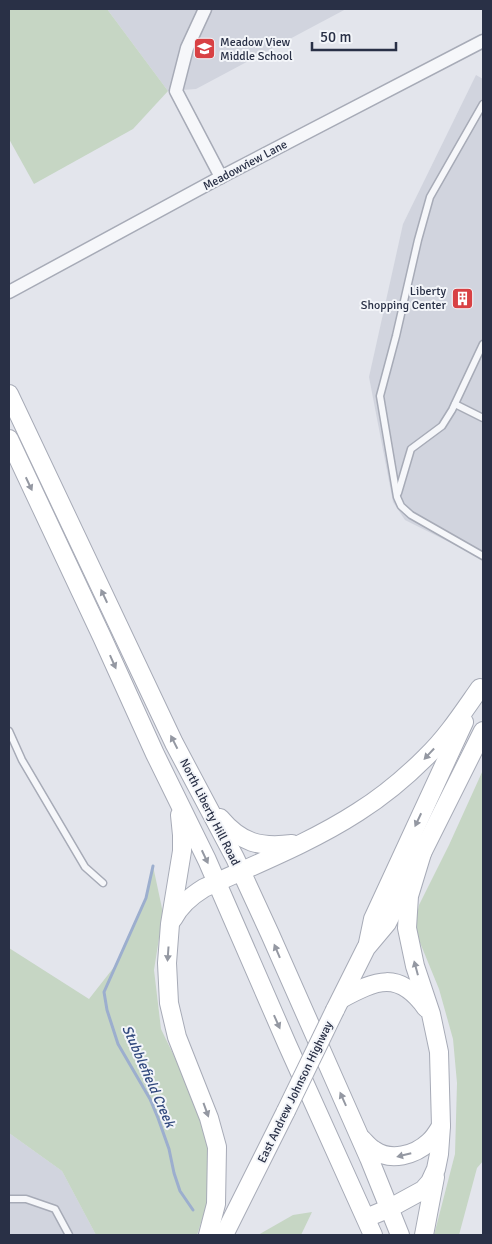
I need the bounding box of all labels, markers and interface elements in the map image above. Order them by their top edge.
scale bar [312,20,396,52]
text: 50 m [320,28,351,46]
place label: Meadow View Middle School [220,35,293,64]
school or university icon: Meadow View Middle School [192,37,216,61]
street label: Meadowview Lane [200,137,290,194]
place label: Liberty Shopping Center [361,284,447,313]
building icon: Liberty Shopping Center [450,286,474,310]
one-way arrow [26,477,34,491]
one-way arrow [99,589,107,603]
one-way arrow [110,655,118,669]
one-way arrow [170,735,178,749]
one-way arrow [423,748,435,760]
street label: North Liberty Hill Road [176,756,243,868]
one-way arrow [414,813,422,827]
one-way arrow [201,850,209,864]
one-way arrow [272,944,280,958]
one-way arrow [164,947,172,963]
one-way arrow [412,960,420,975]
one-way arrow [274,1015,282,1029]
street label: East Andrew Johnson Highway [255,1018,337,1166]
water label: Stubblefield Creek [118,1022,180,1132]
one-way arrow [338,1092,346,1106]
one-way arrow [203,1103,210,1118]
one-way arrow [397,1151,412,1159]

